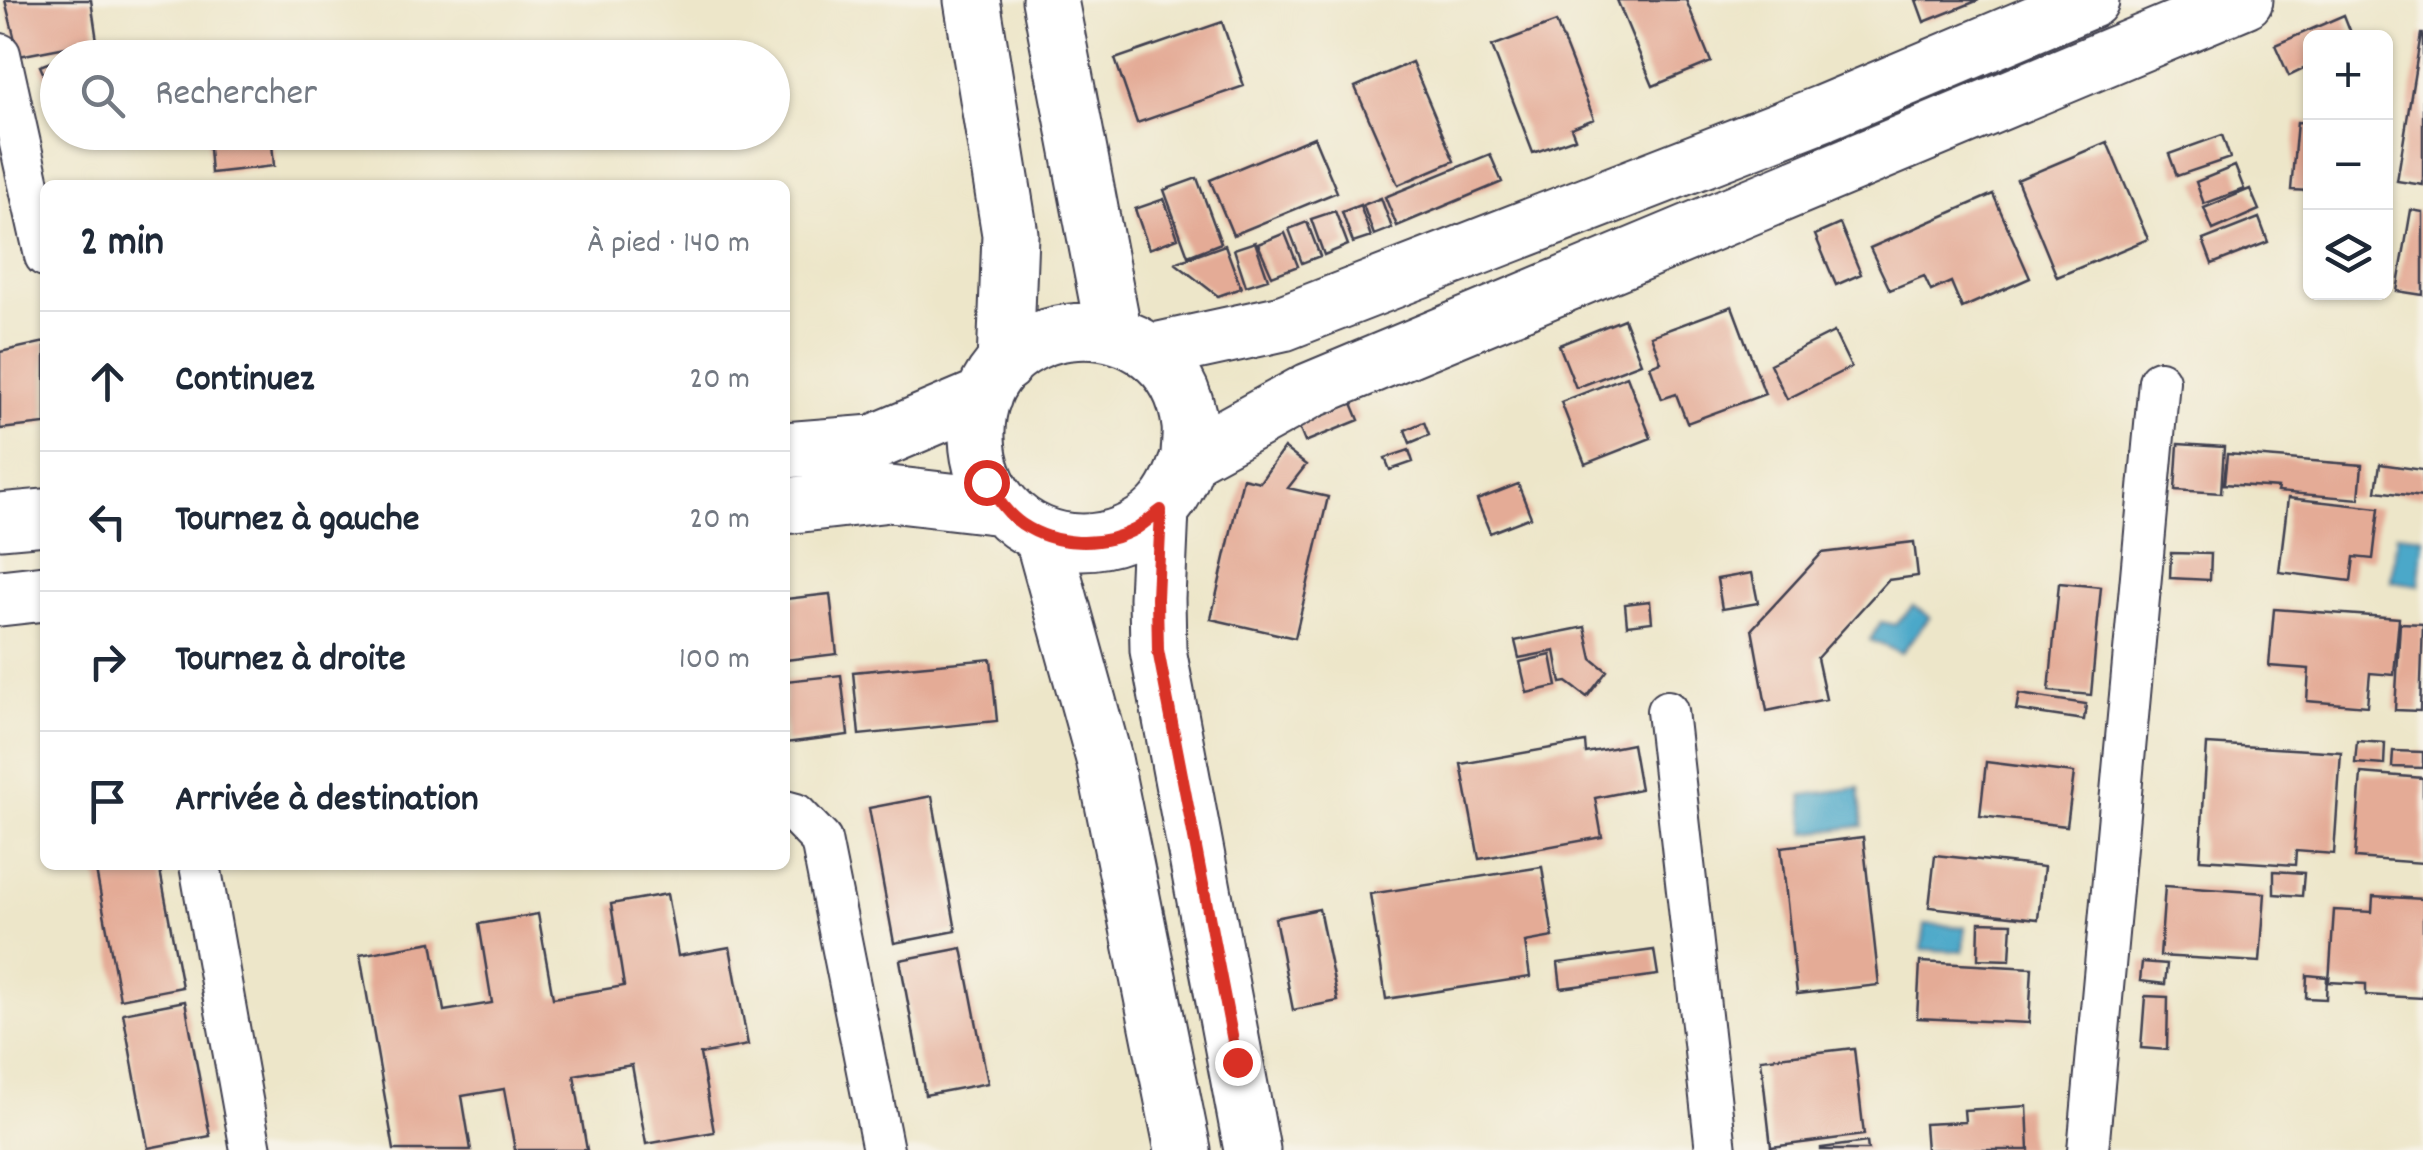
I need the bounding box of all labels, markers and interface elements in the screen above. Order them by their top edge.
map controls [2303,30,2393,300]
button: + [2303,30,2393,120]
search box [40,40,790,150]
icon: search [75,68,130,123]
text: Rechercher [155,68,317,123]
button: − [2303,120,2393,210]
button: layers [2303,210,2393,300]
text: 2 min [80,215,164,275]
text: À pied · 140 m [587,222,750,268]
icon: ahead [80,354,135,409]
text: Continuez [175,354,314,409]
text: 20 m [689,358,750,404]
route start [964,460,1010,506]
icon: left [80,494,135,549]
text: Tournez à gauche [175,494,420,549]
text: 20 m [689,498,750,544]
icon: right [80,634,135,689]
text: Tournez à droite [175,634,406,689]
text: 100 m [679,638,750,684]
icon: arrive [80,774,135,829]
text: Arrivée à destination [175,774,479,829]
route end [1215,1040,1261,1086]

